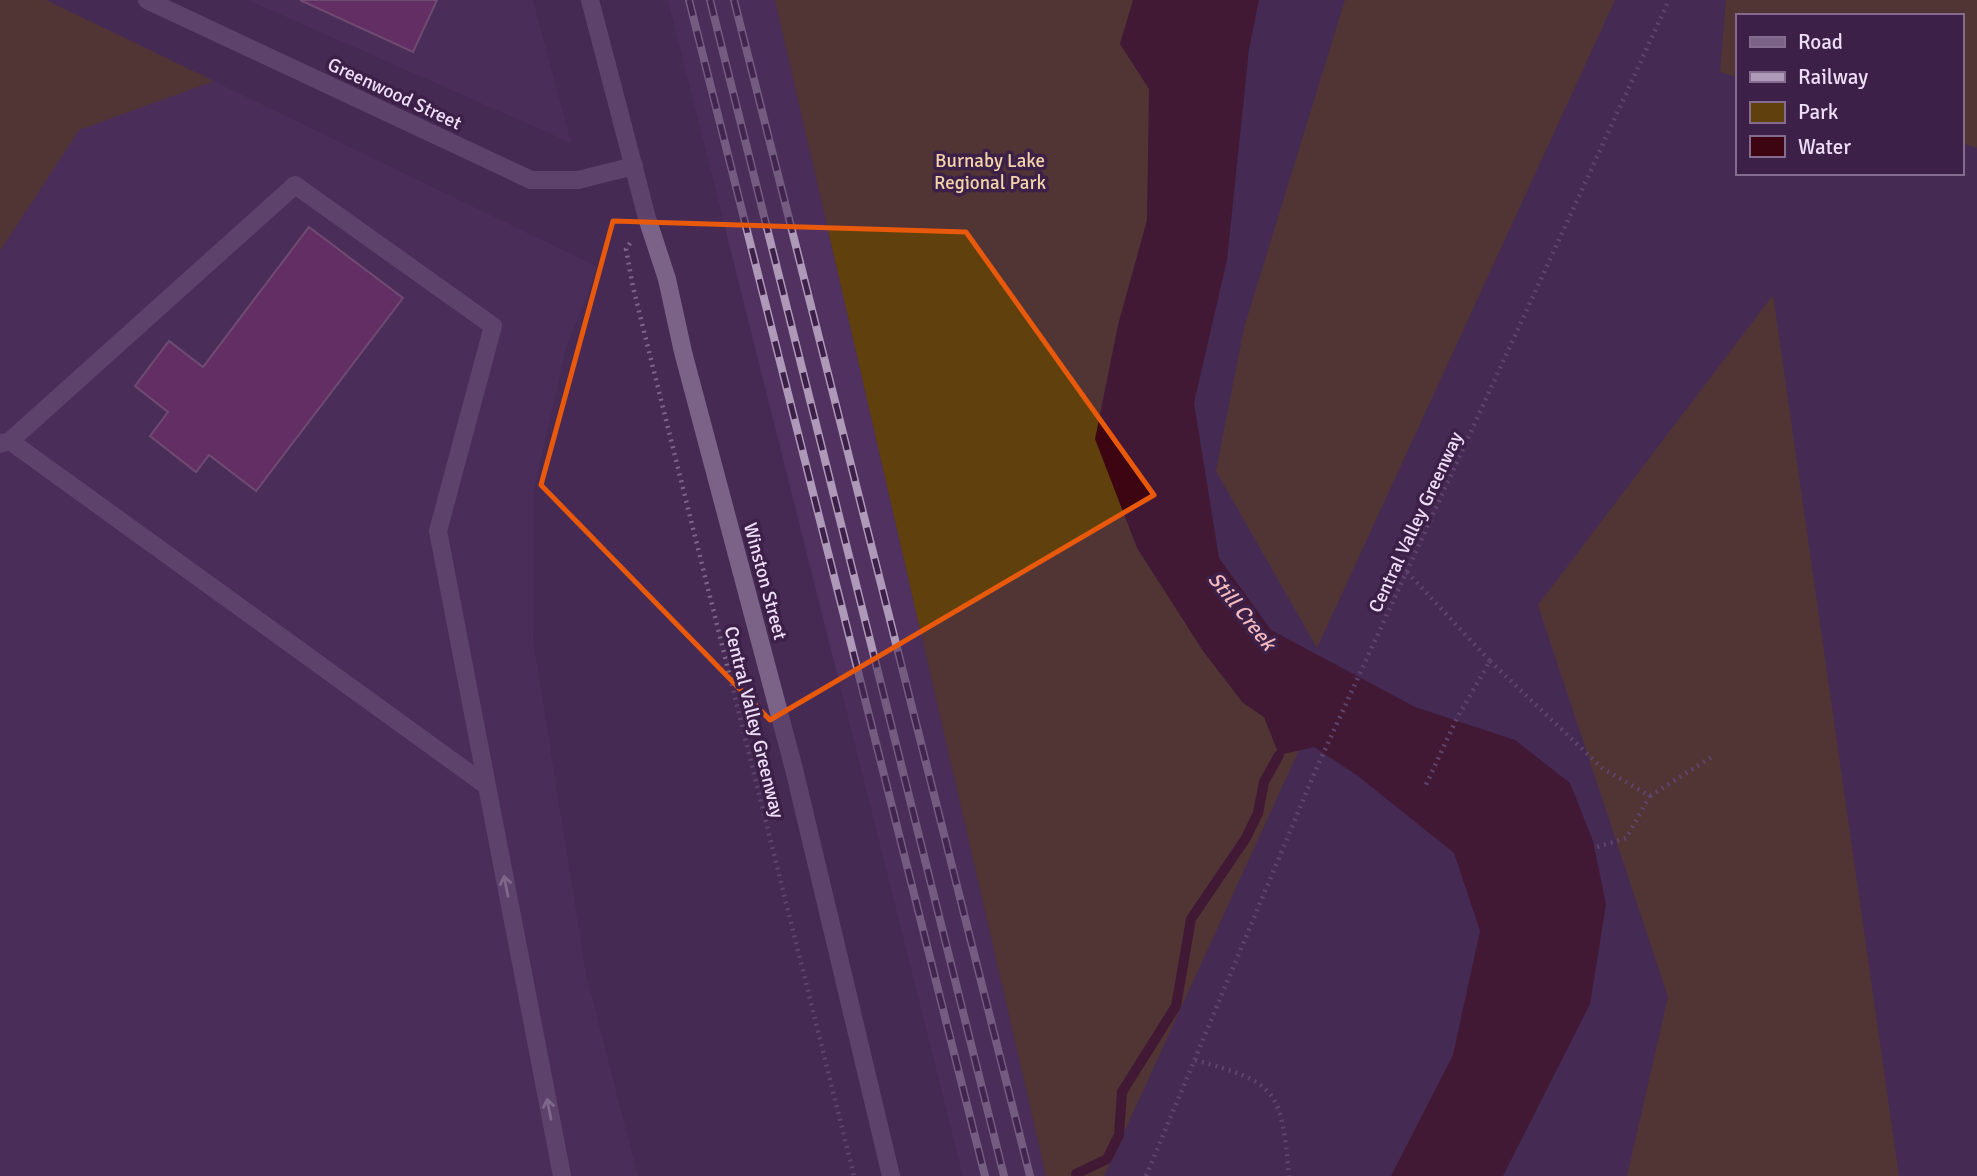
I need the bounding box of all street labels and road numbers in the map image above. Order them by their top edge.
street label: Greenwood Street [324,52,466,136]
street label: Central Valley Greenway [1363,428,1468,617]
street label: Winston Street [738,520,792,643]
street label: Central Valley Greenway [719,624,790,821]

